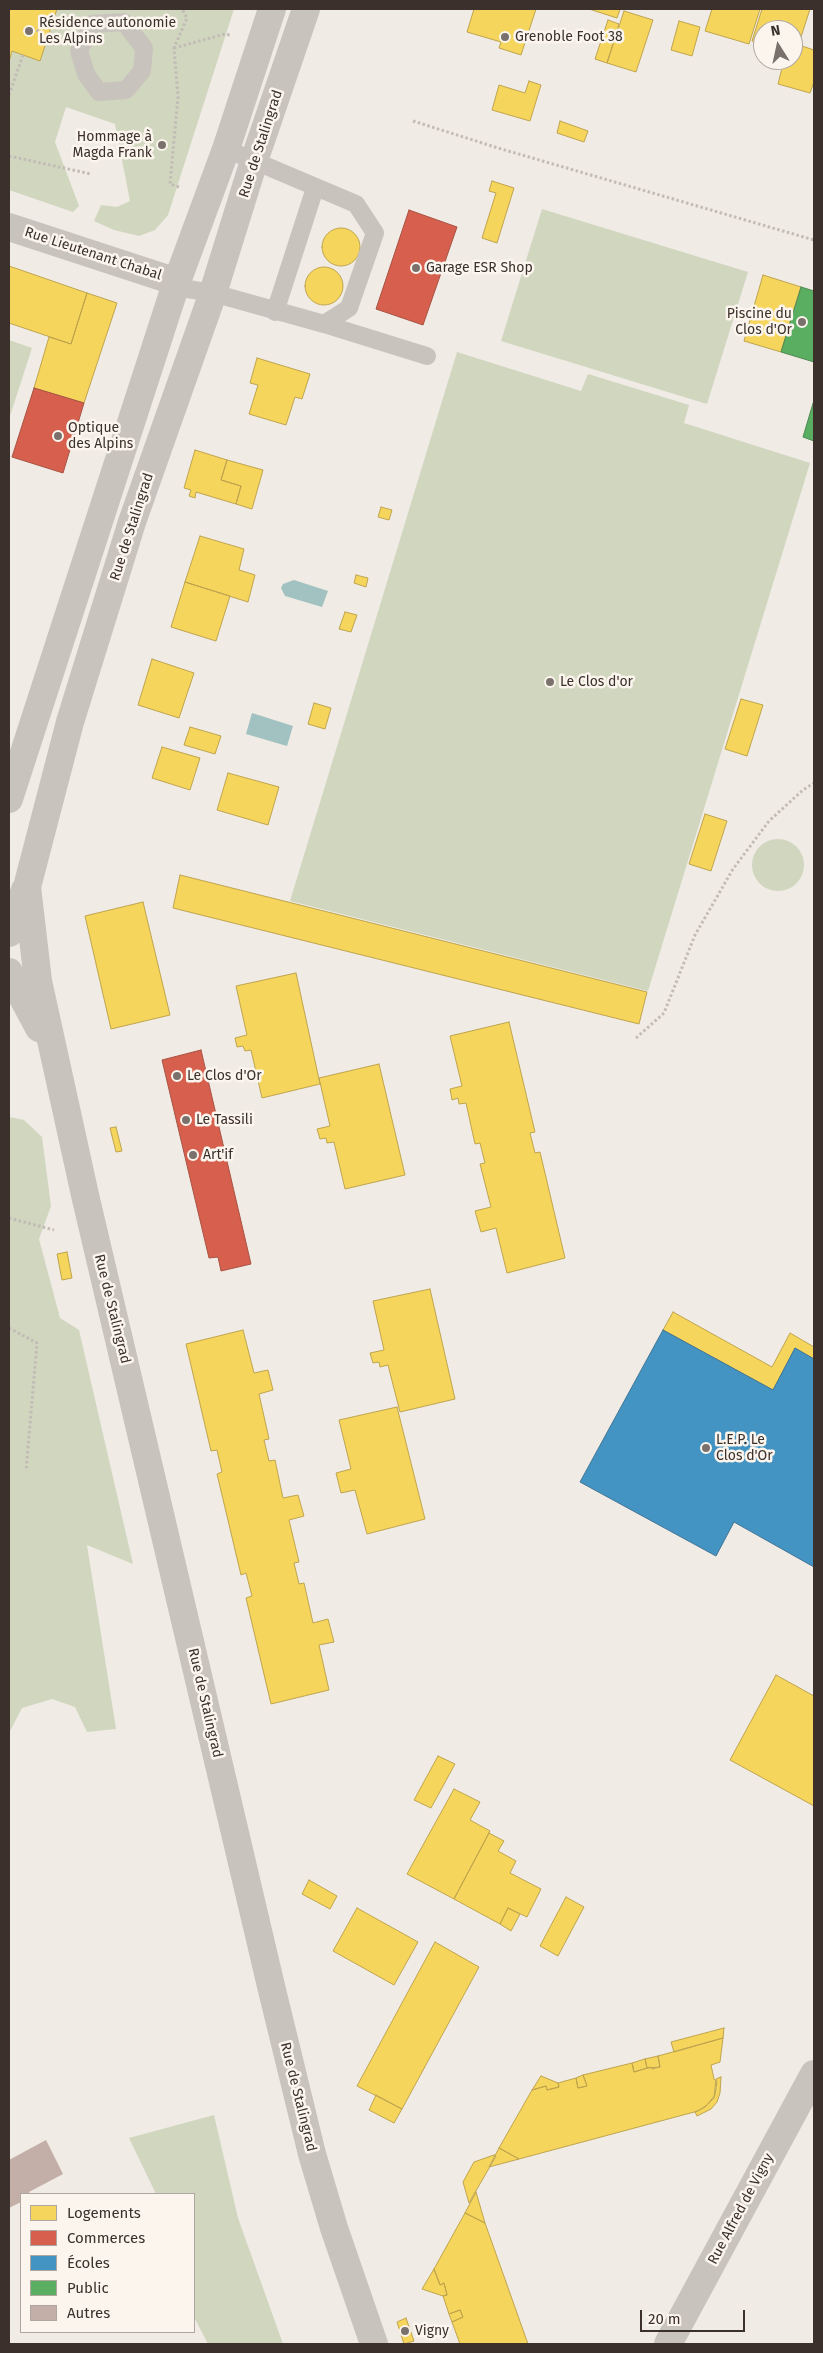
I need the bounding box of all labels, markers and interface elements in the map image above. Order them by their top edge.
place label: Résidence autonomie Les Alpins [39,15,176,48]
north arrow [753,20,803,70]
text: N [769,22,782,40]
marker: Résidence autonomie Les Alpins [23,25,35,37]
place label: Grenoble Foot 38 [515,29,623,45]
marker: Grenoble Foot 38 [499,31,511,43]
street label: Rue de Stalingrad [236,88,286,200]
place label: Hommage à Magda Frank [73,129,152,162]
marker: Hommage à Magda Frank [156,139,168,151]
street label: Rue Lieutenant Chabal [22,224,164,284]
place label: Garage ESR Shop [426,260,533,276]
marker: Garage ESR Shop [410,262,422,274]
place label: Piscine du Clos d'Or [727,306,792,338]
marker: Piscine du Clos d'Or [796,316,808,328]
place label: Optique des Alpins [68,420,133,452]
marker: Optique des Alpins [52,430,64,442]
street label: Rue de Stalingrad [107,471,157,583]
place label: Le Clos d'or [560,674,633,690]
marker: Le Clos d'or [544,676,556,688]
place label: Le Clos d'Or [187,1068,262,1084]
marker: Le Clos d'Or [171,1070,183,1082]
place label: Le Tassili [196,1112,253,1128]
marker: Le Tassili [180,1114,192,1126]
place label: Art'if [203,1147,233,1163]
marker: Art'if [187,1149,199,1161]
street label: Rue de Stalingrad [90,1253,134,1365]
place label: L.E.P. Le Clos d'Or [716,1432,773,1464]
marker: L.E.P. Le Clos d'Or [700,1442,712,1454]
street label: Rue de Stalingrad [184,1646,226,1760]
street label: Rue de Stalingrad [276,2041,320,2153]
street label: Rue Alfred de Vigny [705,2151,777,2267]
legend [20,2193,195,2333]
text: Logements [67,2204,141,2222]
text: Commerces [67,2229,145,2247]
text: Écoles [67,2254,110,2272]
text: Public [67,2279,109,2297]
scale bar [643,2300,748,2332]
text: Autres [67,2304,110,2322]
text: 20 m [648,2310,681,2328]
place label: Vigny [415,2323,449,2339]
marker: Vigny [399,2325,411,2337]

